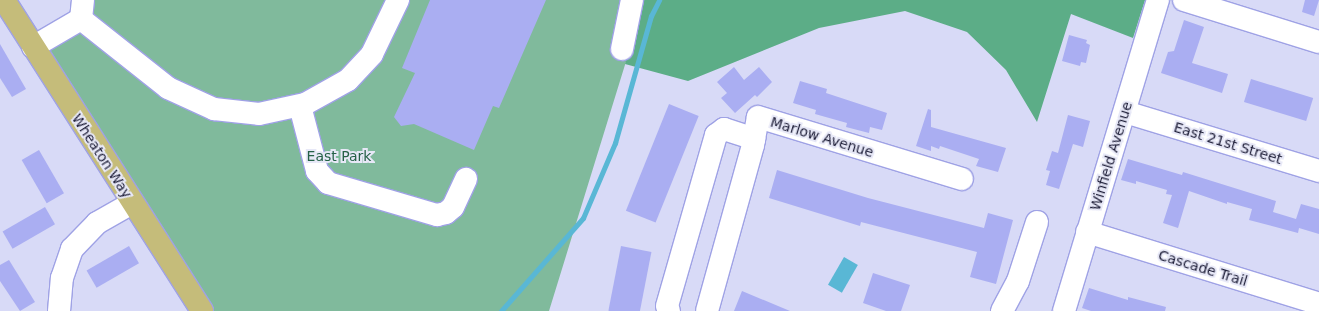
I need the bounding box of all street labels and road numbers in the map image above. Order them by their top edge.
street label: Winfield Avenue [1086,100,1136,212]
street label: Wheaton Way [69,111,135,201]
street label: Marlow Avenue [768,113,876,161]
street label: East 21st Street [1172,119,1284,167]
street label: Cascade Trail [1156,246,1250,290]

